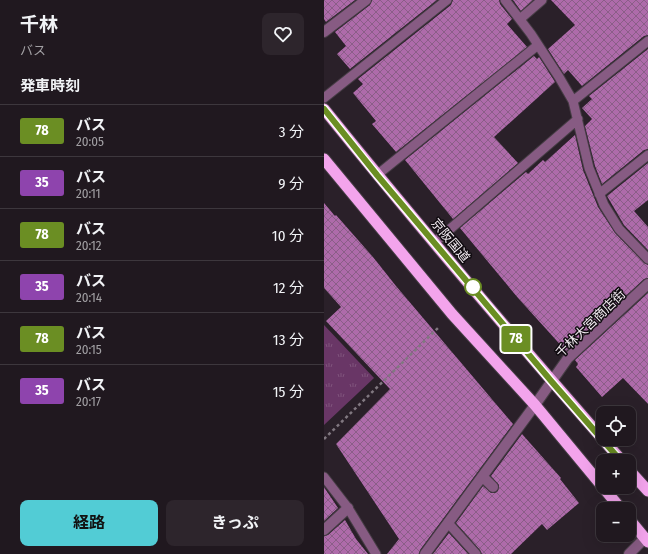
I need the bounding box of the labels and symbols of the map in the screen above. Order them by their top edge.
street label: 京阪国道 [428,216,473,265]
unlabelled marker [464,278,482,296]
street label: 千林大宮商店街 [552,286,628,360]
line badge: 78 [498,326,534,352]

